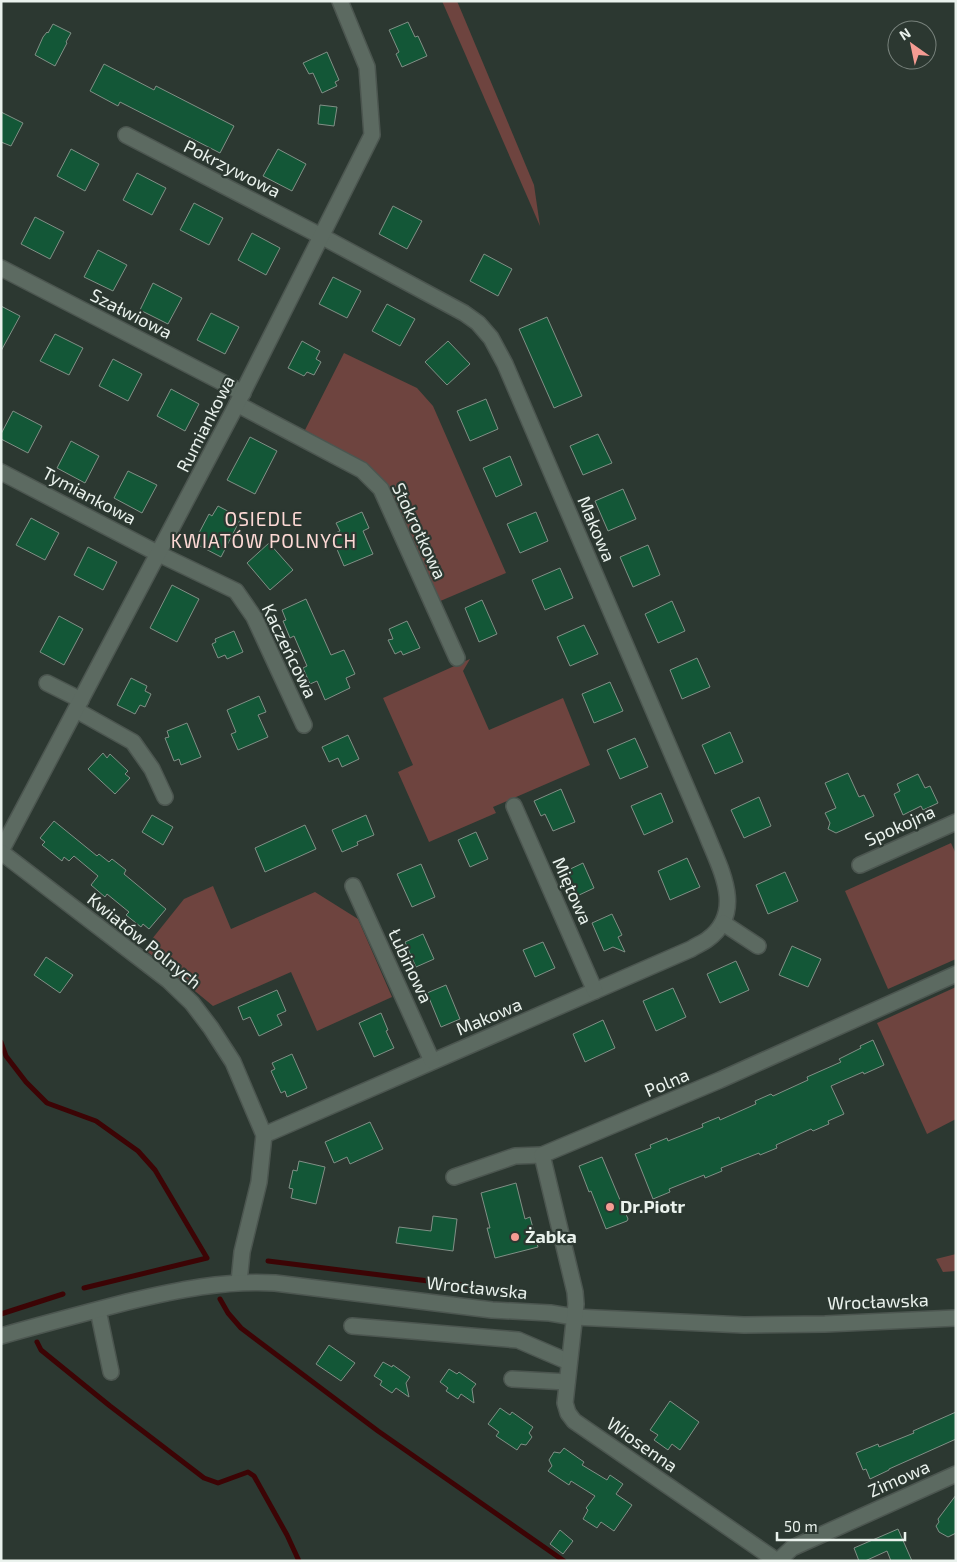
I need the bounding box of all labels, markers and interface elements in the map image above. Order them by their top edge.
north arrow [887,20,937,70]
text: N [896,24,914,44]
street label: Pokrzywowa [180,134,284,202]
street label: Szałwiowa [87,283,176,343]
street label: Rumiankowa [171,371,239,476]
street label: Tymiankowa [39,461,140,529]
street label: Stokrotkowa [388,479,452,582]
street label: Makowa [573,492,621,565]
district label: OSIEDLE KWIATÓW POLNYCH [171,507,357,552]
street label: Kaczeńcowa [258,600,322,701]
street label: Spokojna [861,800,938,850]
street label: Miętowa [548,853,598,928]
street label: Kwiatów Polnych [83,888,206,993]
street label: Łubinowa [384,925,438,1006]
street label: Makowa [452,992,525,1040]
street label: Polna [641,1063,692,1101]
place label: Dr.Piotr [620,1195,685,1217]
marker: Dr.Piotr [604,1201,616,1213]
place label: Żabka [525,1225,577,1247]
marker: Żabka [509,1231,521,1243]
street label: Wrocławska [425,1271,529,1303]
street label: Wrocławska [827,1288,929,1314]
street label: Wiosenna [603,1412,682,1477]
street label: Zimowa [864,1455,933,1501]
scale bar [777,1510,904,1542]
text: 50 m [784,1517,818,1535]

